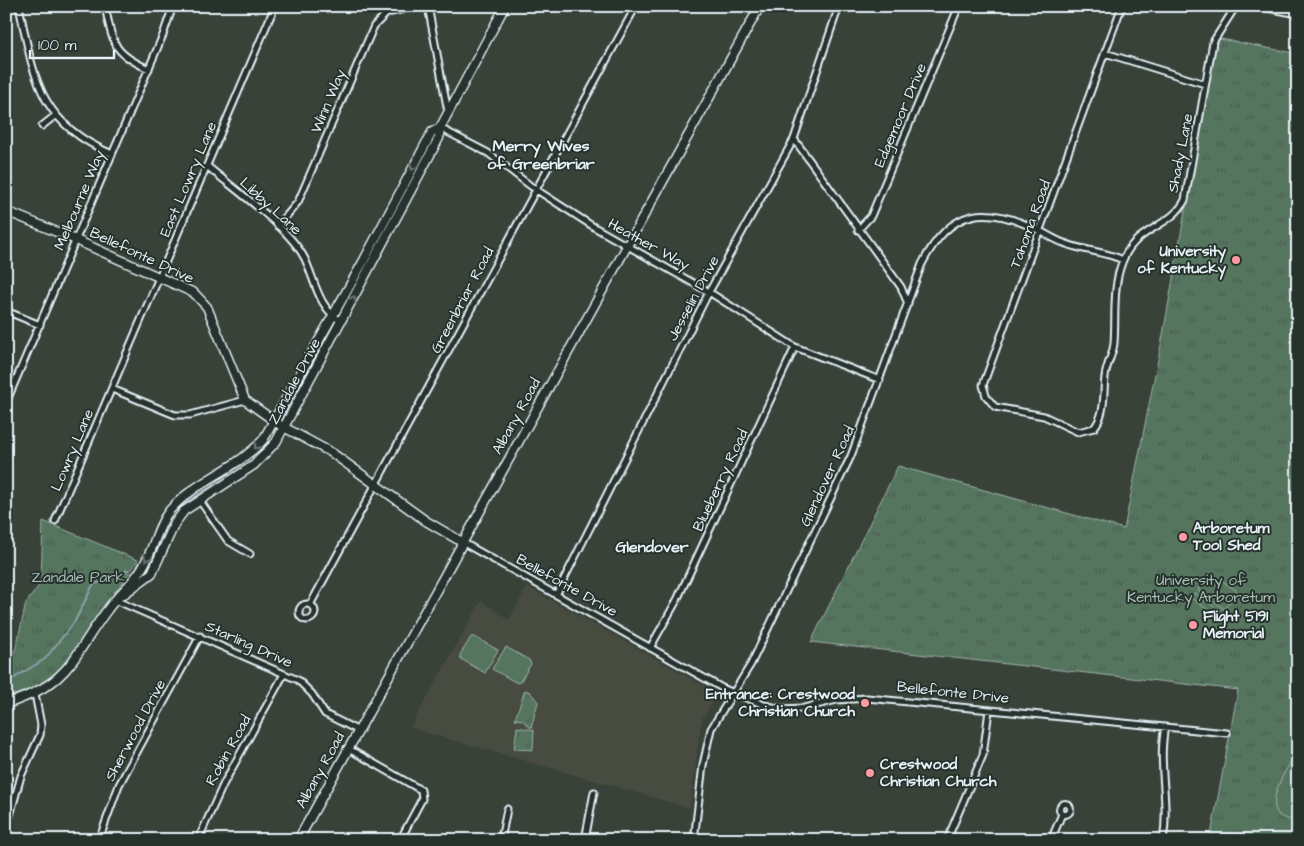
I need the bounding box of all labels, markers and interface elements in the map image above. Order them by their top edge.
scale bar [30,28,114,60]
text: 100 m [38,35,77,56]
street label: Edgemoor Drive [869,60,933,171]
street label: Winn Way [306,66,352,137]
street label: Shady Lane [1163,112,1199,195]
street label: East Lowry Lane [155,118,223,240]
district label: Merry Wives of Greenbriar [487,135,595,175]
street label: Melbourne Way [49,147,111,254]
one-way arrow [409,161,419,170]
street label: Libby Lane [234,173,306,241]
street label: Tahoma Road [1005,177,1056,271]
street label: Heather Way [604,213,694,276]
street label: Bellefonte Drive [86,222,197,289]
place label: University of Kentucky [1137,241,1227,280]
street label: Greenbriar Road [426,243,499,357]
street label: Jesselin Drive [662,252,725,344]
marker: University of Kentucky [1230,254,1242,266]
one-way arrow [347,296,357,305]
street label: Zandale Drive [263,334,326,428]
street label: Albany Road [487,374,547,459]
street label: Lowry Lane [46,406,100,495]
street label: Glendover Road [795,422,860,530]
street label: Blueberry Road [688,425,754,535]
one-way arrow [254,440,263,449]
place label: Arboretum Tool Shed [1192,518,1270,556]
marker: Arboretum Tool Shed [1177,531,1189,543]
district label: Glendover [615,536,689,558]
street label: Bellefonte Drive [512,549,621,622]
one-way arrow [142,553,153,562]
park label: Zandale Park [31,567,125,588]
park label: University of Kentucky Arboretum [1127,570,1275,609]
place label: Flight 5191 Memorial [1203,606,1268,644]
street label: Starling Drive [201,616,296,674]
marker: Flight 5191 Memorial [1187,619,1199,631]
street label: Sherwood Drive [100,676,171,785]
street label: Bellefonte Drive [896,676,1010,709]
place label: Entrance: Crestwood Christian Church [706,684,856,722]
marker: Entrance: Crestwood Christian Church [859,697,871,709]
street label: Robin Road [200,711,257,789]
street label: Albany Road [291,728,351,813]
place label: Crestwood Christian Church [880,754,997,792]
marker: Crestwood Christian Church [864,767,876,779]

